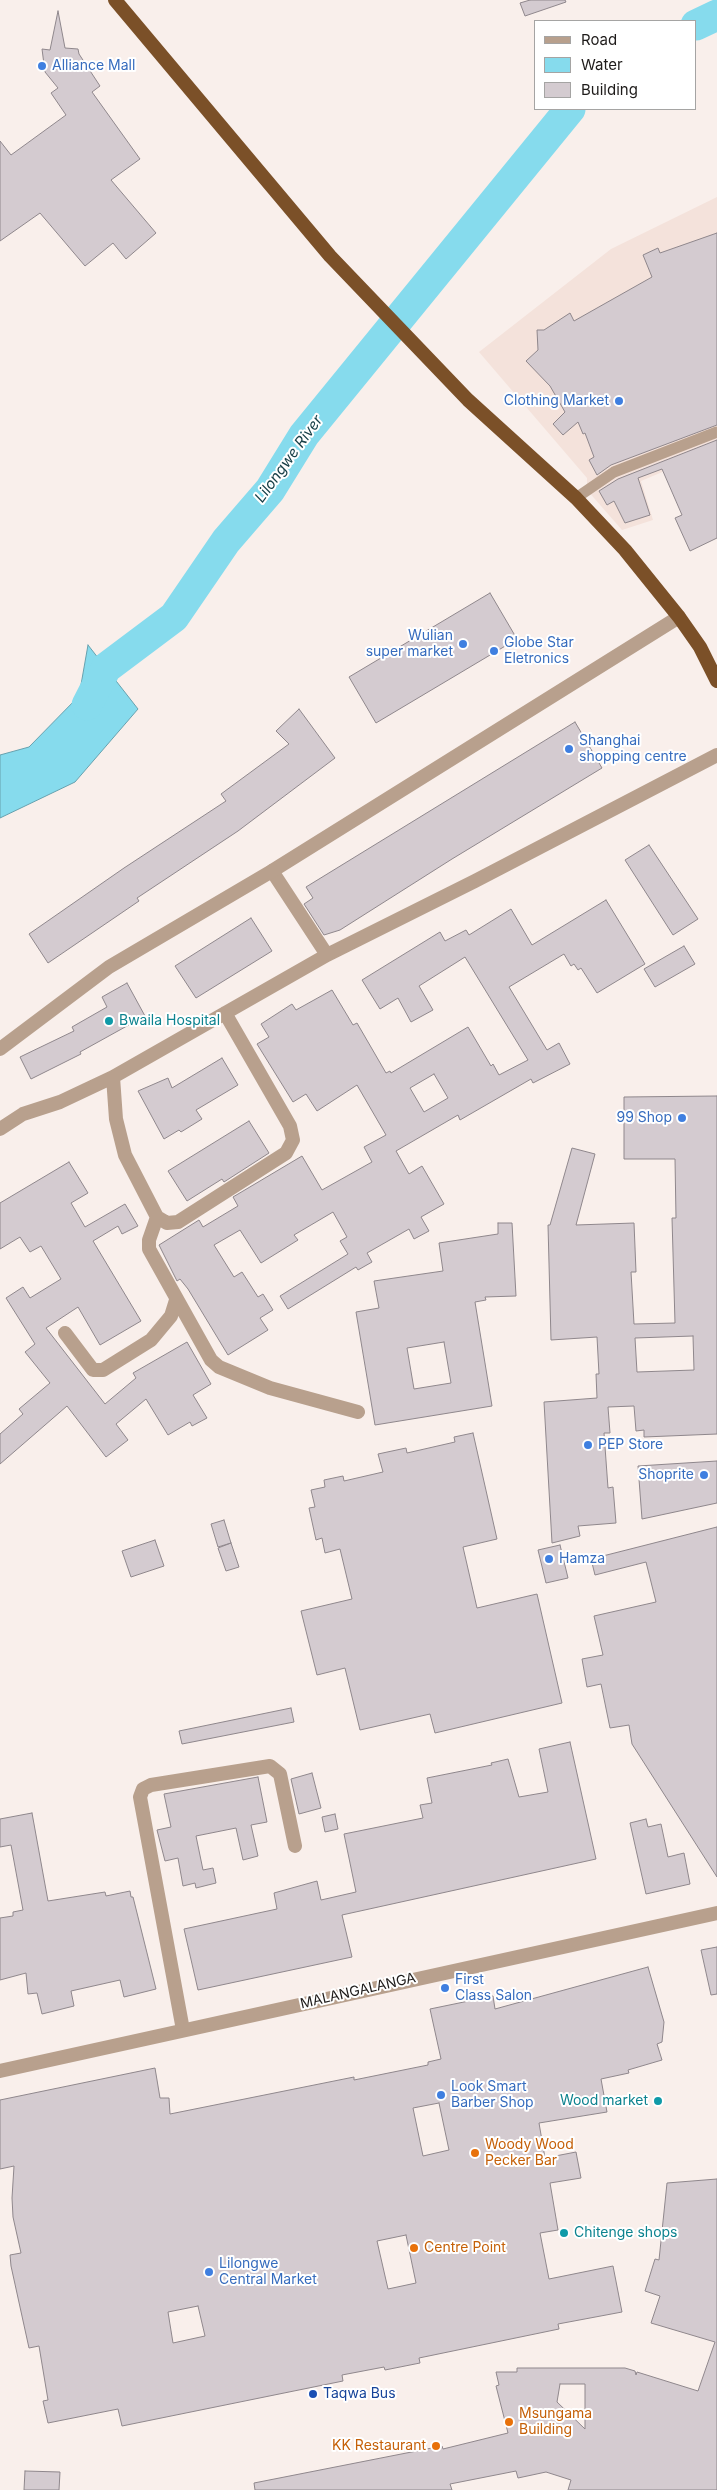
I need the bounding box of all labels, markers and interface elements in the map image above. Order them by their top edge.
legend [534,20,697,110]
text: Road [581,30,617,49]
text: Water [581,55,623,74]
place label: Alliance Mall [52,58,135,74]
marker: Alliance Mall [36,60,48,72]
text: Building [581,80,638,99]
place label: Clothing Market [504,393,609,409]
marker: Clothing Market [613,395,625,407]
water label: Lilongwe River [251,412,327,506]
place label: Wulian super market [366,628,453,660]
place label: Globe Star Eletronics [504,635,574,668]
marker: Wulian super market [457,638,469,650]
marker: Globe Star Eletronics [488,645,500,657]
place label: Shanghai shopping centre [579,733,687,766]
marker: Shanghai shopping centre [563,743,575,755]
place label: Bwaila Hospital [119,1013,220,1029]
marker: Bwaila Hospital [103,1015,115,1027]
place label: 99 Shop [616,1110,672,1126]
marker: 99 Shop [676,1112,688,1124]
place label: PEP Store [598,1437,663,1453]
marker: PEP Store [582,1439,594,1451]
place label: Shoprite [638,1467,694,1483]
marker: Shoprite [698,1469,710,1481]
place label: Hamza [559,1551,605,1567]
marker: Hamza [543,1553,555,1565]
street label: MALANGALANGA [299,1970,417,2012]
place label: First Class Salon [455,1972,532,2004]
marker: First Class Salon [439,1982,451,1994]
place label: Look Smart Barber Shop [451,2079,534,2112]
marker: Look Smart Barber Shop [435,2089,447,2101]
place label: Wood market [560,2093,648,2109]
marker: Wood market [652,2095,664,2107]
place label: Woody Wood Pecker Bar [485,2137,574,2170]
marker: Woody Wood Pecker Bar [469,2147,481,2159]
place label: Chitenge shops [574,2225,677,2241]
marker: Chitenge shops [558,2227,570,2239]
place label: Centre Point [424,2240,506,2256]
marker: Centre Point [408,2242,420,2254]
place label: Lilongwe Central Market [219,2256,317,2288]
marker: Lilongwe Central Market [203,2266,215,2278]
place label: Taqwa Bus [323,2386,396,2402]
marker: Taqwa Bus [307,2388,319,2400]
place label: Msungama Building [519,2406,592,2438]
marker: Msungama Building [503,2416,515,2428]
place label: KK Restaurant [332,2438,426,2454]
marker: KK Restaurant [430,2440,442,2452]

